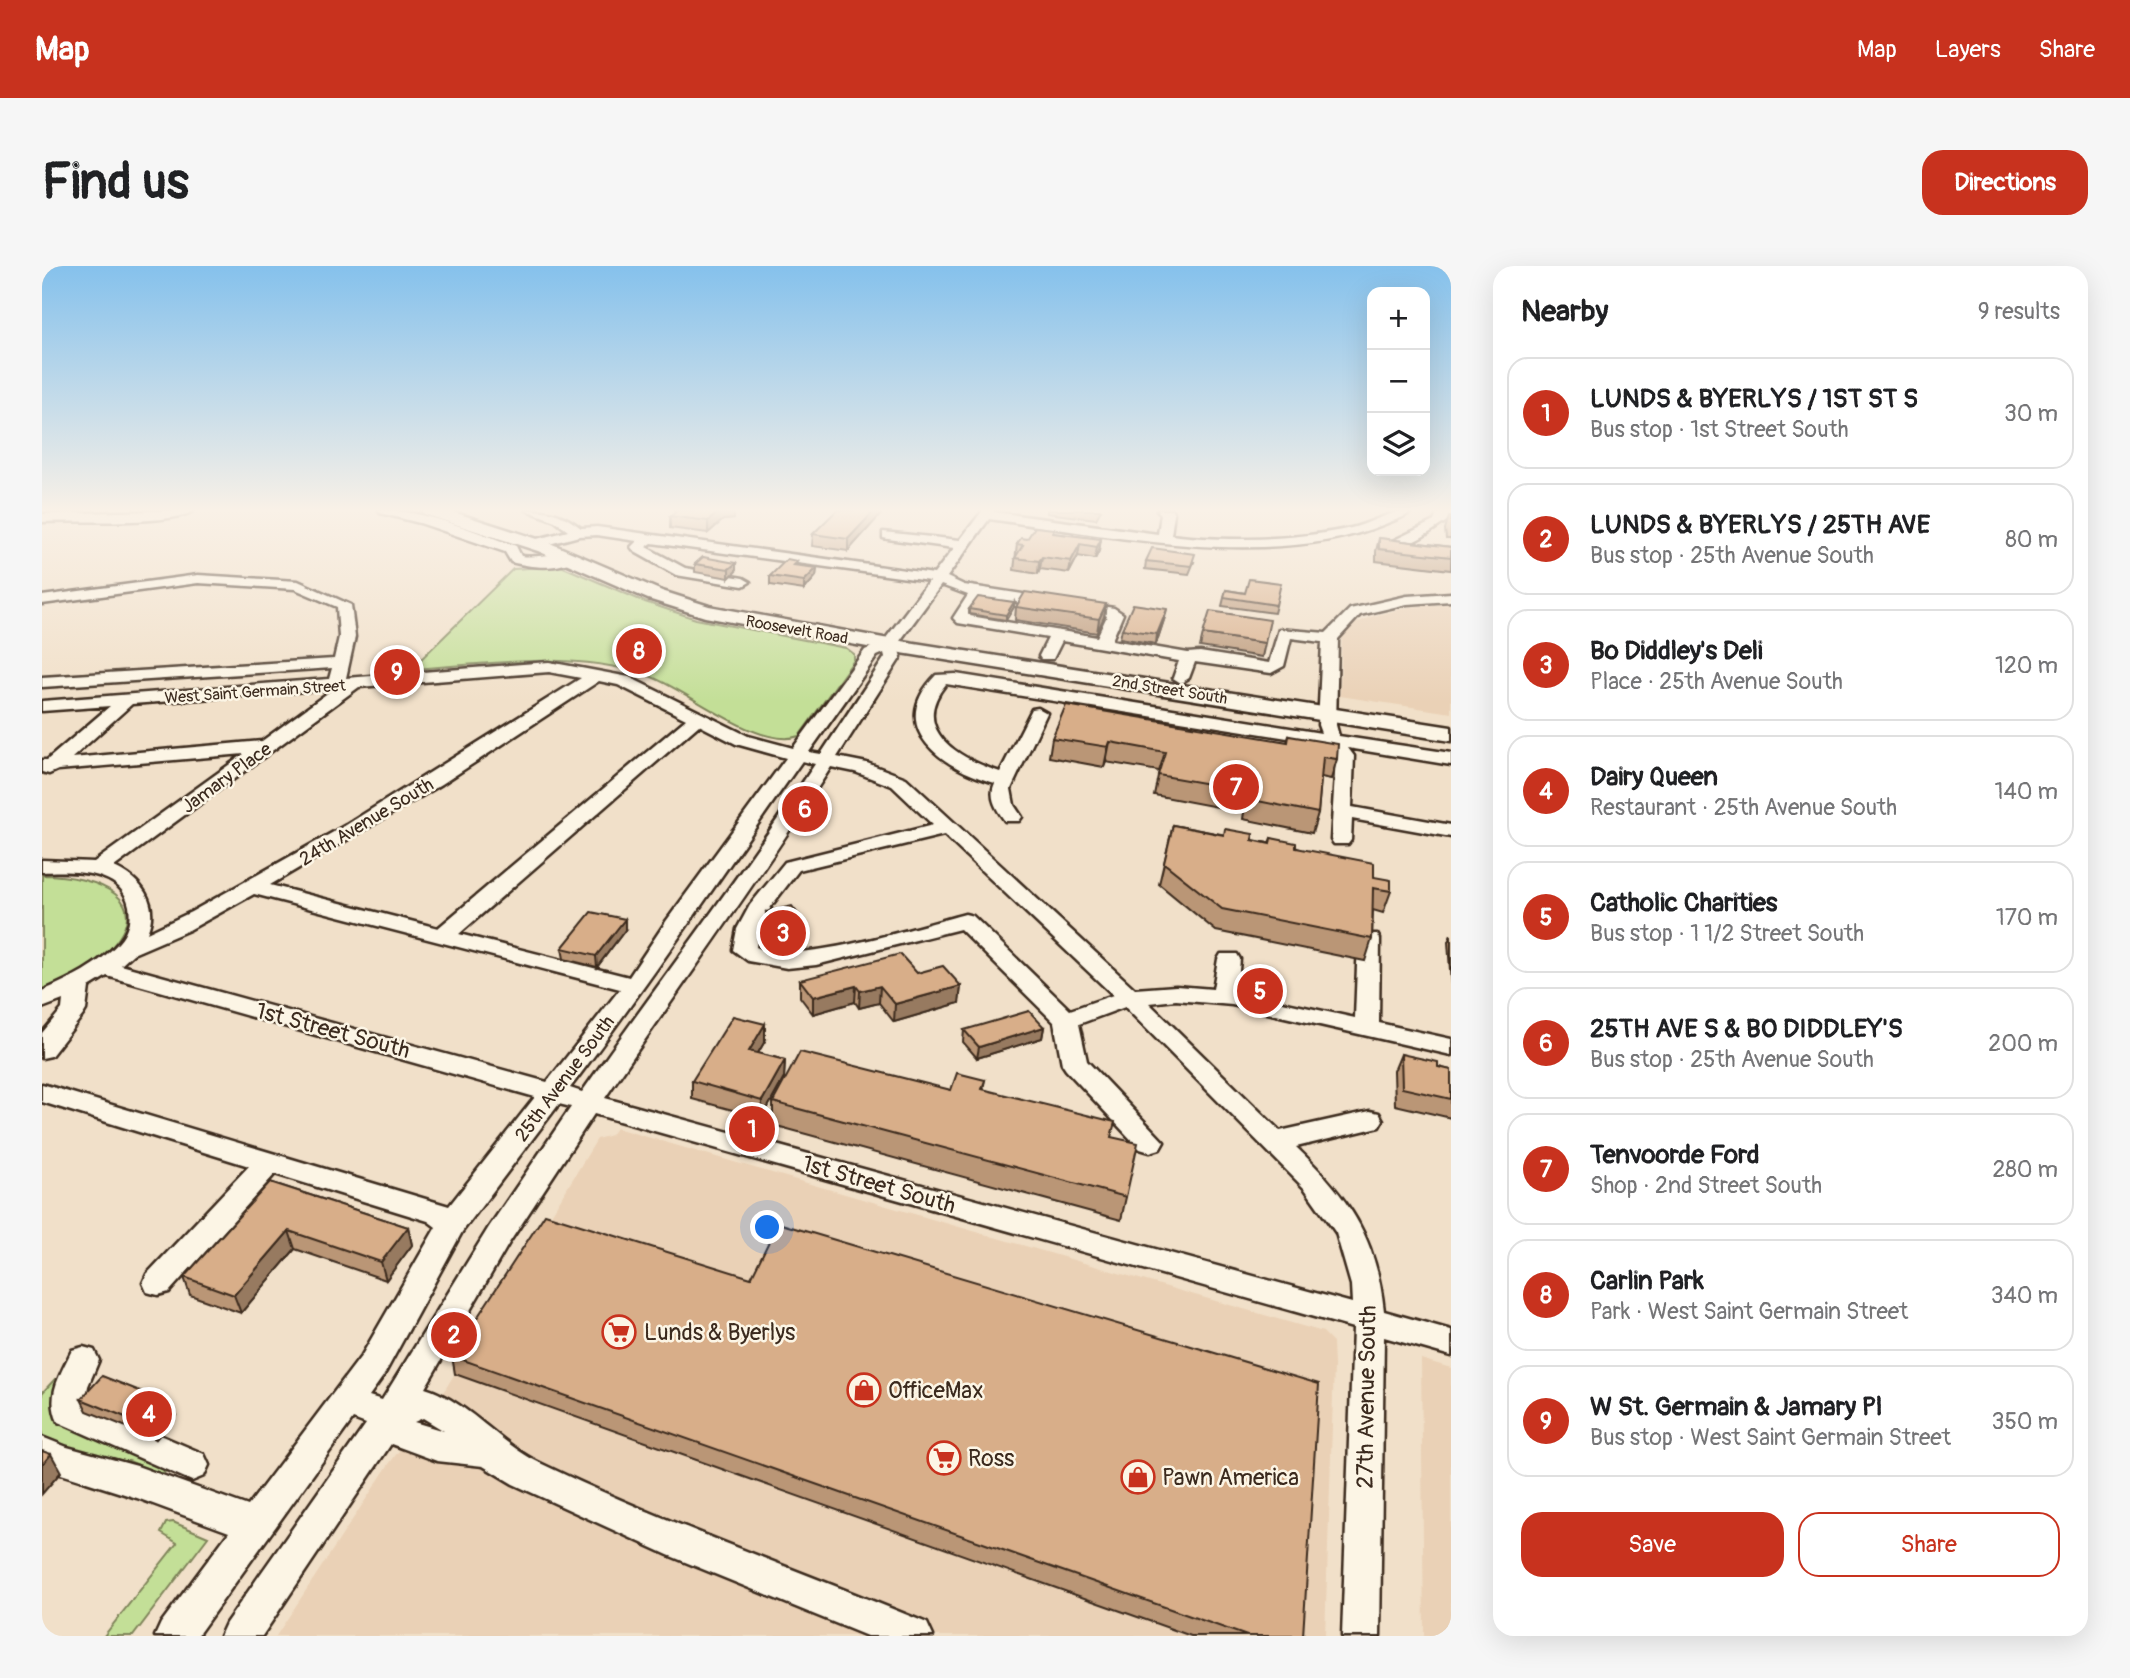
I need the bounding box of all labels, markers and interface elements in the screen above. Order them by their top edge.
text: Map [35,29,90,70]
text: Map [1857,35,1897,64]
text: Layers [1935,35,2001,64]
text: Share [2039,35,2095,64]
button: Directions [1922,150,2088,215]
text: Find us [42,152,189,213]
map controls [1367,287,1430,476]
button: + [1367,287,1430,350]
text: Nearby [1521,293,1608,330]
text: 9 results [1978,297,2060,326]
button: − [1367,350,1430,413]
text: LUNDS & BYERLYS / 1ST ST S [1590,383,1918,415]
text: 1 [1542,399,1551,428]
text: 30 m [2004,399,2058,428]
button: layers [1367,413,1430,476]
text: Bus stop · 1st Street South [1590,415,1849,444]
text: LUNDS & BYERLYS / 25TH AVE [1590,509,1930,541]
text: 2 [1540,525,1552,554]
text: 80 m [2005,525,2058,554]
text: Bus stop · 25th Avenue South [1590,541,1874,570]
street label: Roosevelt Road [744,611,850,649]
pin: 8 [616,625,662,677]
text: Bo Diddley's Deli [1590,635,1763,667]
pin: 9 [374,646,420,698]
text: 3 [1540,651,1552,680]
text: 120 m [1995,651,2058,680]
text: Place · 25th Avenue South [1590,667,1843,696]
street label: 2nd Street South [1111,671,1229,709]
street label: West Saint Germain Street [164,676,347,708]
street label: Jamary Place [177,737,277,819]
pin: 7 [1213,761,1259,813]
text: Dairy Queen [1590,761,1718,793]
street label: 24th Avenue South [295,772,438,871]
text: 4 [1539,777,1553,806]
text: 140 m [1995,777,2058,806]
pin: 6 [782,783,828,835]
text: Restaurant · 25th Avenue South [1590,793,1897,822]
text: Catholic Charities [1590,887,1777,919]
text: 5 [1540,903,1552,932]
text: 170 m [1996,903,2058,932]
pin: 3 [760,907,806,959]
text: Bus stop · 1 1/2 Street South [1590,919,1864,948]
pin: 5 [1237,965,1283,1017]
street label: 1st Street South [253,996,413,1065]
street label: 25th Avenue South [510,1011,620,1146]
text: 25TH AVE S & BO DIDDLEY'S [1590,1013,1903,1045]
text: 6 [1539,1029,1553,1058]
text: 200 m [1988,1029,2058,1058]
text: Bus stop · 25th Avenue South [1590,1045,1874,1074]
pin: 1 [729,1103,775,1155]
text: Tenvoorde Ford [1590,1139,1760,1171]
street label: 1st Street South [799,1149,959,1220]
text: 7 [1540,1155,1552,1184]
text: 280 m [1992,1155,2058,1184]
text: Shop · 2nd Street South [1590,1171,1822,1200]
your location [750,1210,784,1244]
text: Carlin Park [1590,1265,1704,1297]
text: 8 [1540,1281,1552,1310]
text: 340 m [1991,1281,2058,1310]
text: Park · West Saint Germain Street [1590,1297,1908,1326]
street label: 27th Avenue South [1350,1305,1383,1489]
pin: 2 [431,1309,477,1361]
supermarket icon: Lunds & Byerlys [600,1313,638,1351]
place label: Lunds & Byerlys [644,1318,795,1347]
shop icon: OfficeMax [845,1371,883,1409]
place label: OfficeMax [888,1376,984,1405]
pin: 4 [126,1388,172,1440]
text: W St. Germain & Jamary Pl [1590,1391,1882,1423]
text: 9 [1540,1407,1552,1436]
text: 350 m [1992,1407,2058,1436]
text: Bus stop · West Saint Germain Street [1590,1423,1951,1452]
supermarket icon: Ross [925,1439,963,1477]
place label: Ross [968,1444,1014,1473]
shop icon: Pawn America [1119,1458,1157,1496]
place label: Pawn America [1162,1463,1299,1492]
button: Save [1521,1512,1784,1577]
button: Share [1798,1512,2060,1577]

